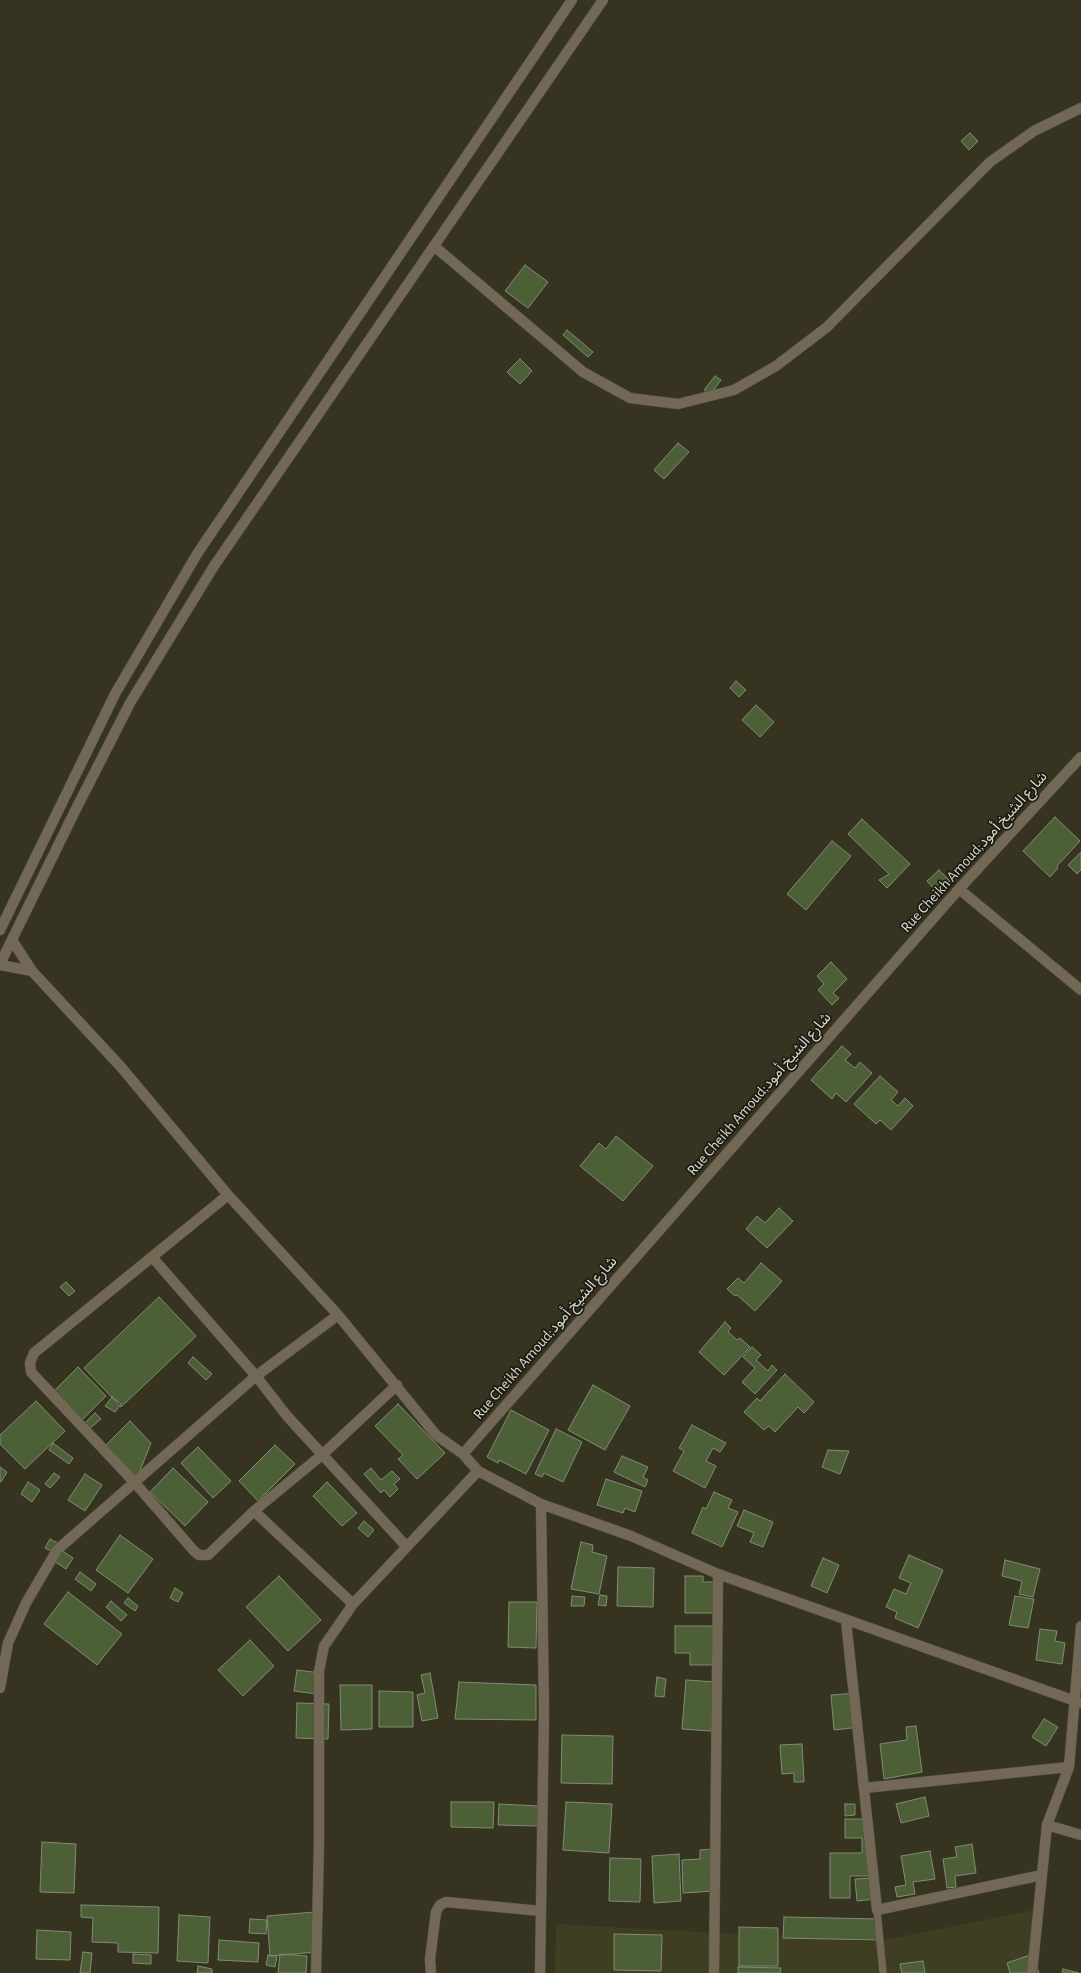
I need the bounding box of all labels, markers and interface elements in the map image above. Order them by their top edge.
street label: Rue Cheikh Amoud;شارع الشيخ أمود [897,768,1051,936]
street label: Rue Cheikh Amoud;شارع الشيخ أمود [683,1009,835,1179]
street label: Rue Cheikh Amoud;شارع الشيخ أمود [469,1253,621,1423]

